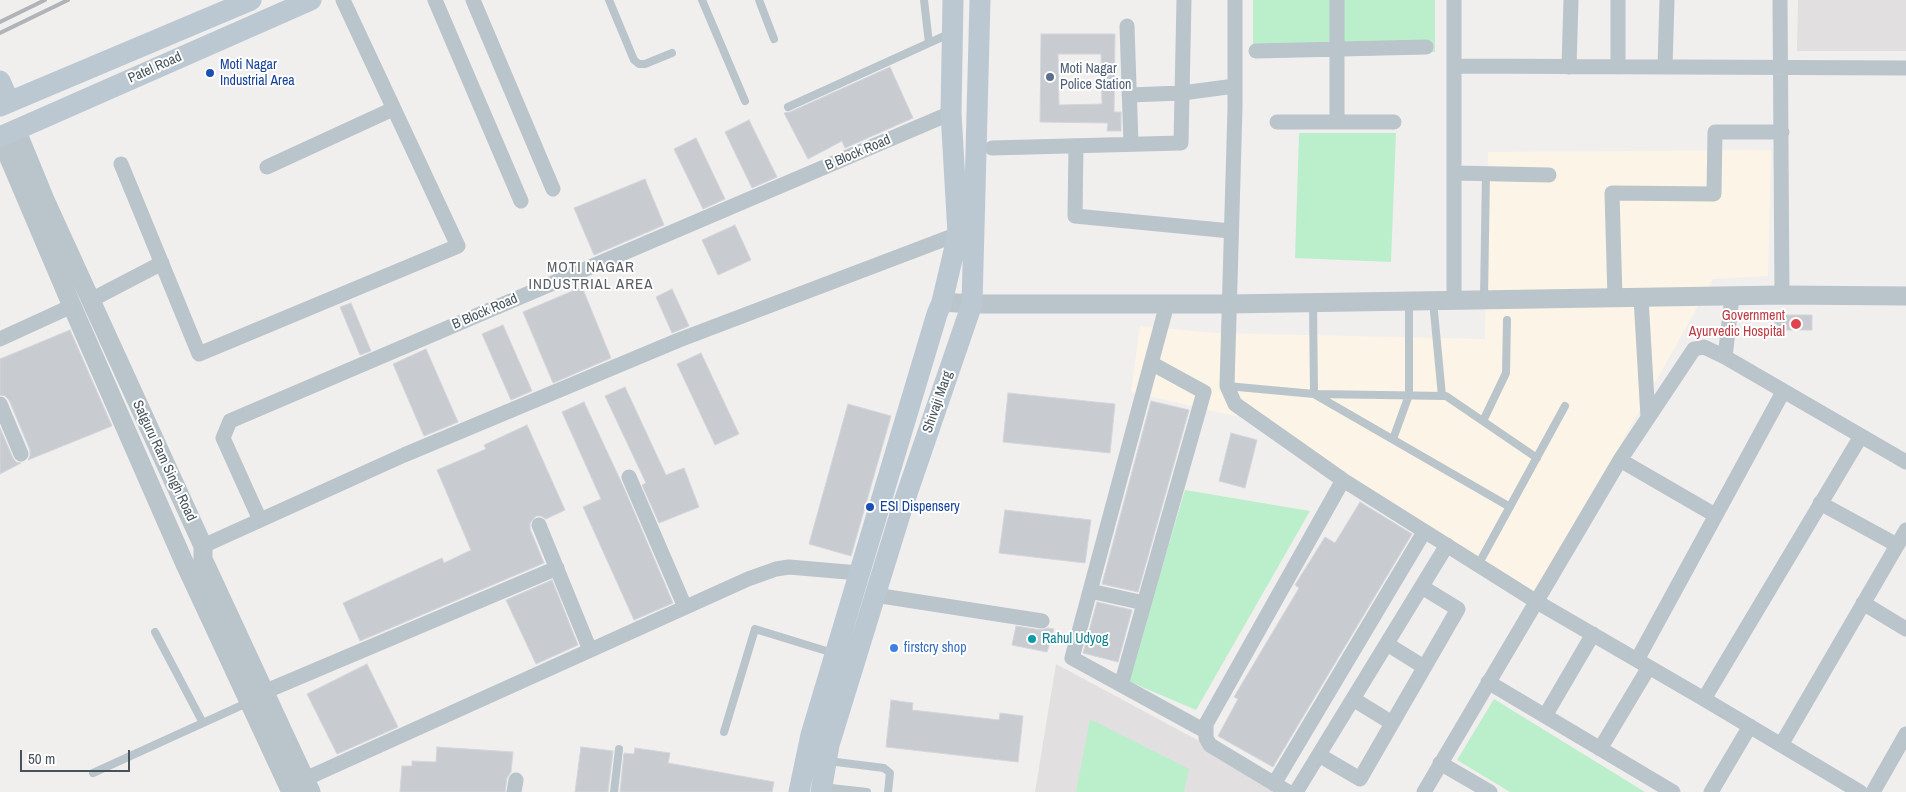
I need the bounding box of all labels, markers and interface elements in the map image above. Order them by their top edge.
street label: Patel Road [126,49,184,87]
place label: Moti Nagar Industrial Area [220,57,295,90]
place label: Moti Nagar Police Station [1060,61,1131,94]
marker: Moti Nagar Industrial Area [204,67,216,79]
marker: Moti Nagar Police Station [1044,71,1056,83]
street label: B Block Road [823,132,893,174]
district label: MOTI NAGAR INDUSTRIAL AREA [527,259,655,294]
street label: B Block Road [450,291,520,333]
place label: Government Ayurvedic Hospital [1689,308,1785,341]
marker: Government Ayurvedic Hospital [1789,317,1803,331]
street label: Shivaji Marg [920,369,956,435]
street label: Satguru Ram Singh Road [129,398,199,524]
place label: ESI Dispensery [880,499,960,515]
marker: ESI Dispensery [864,501,876,513]
place label: Rahul Udyog [1042,631,1108,647]
marker: Rahul Udyog [1026,633,1038,645]
place label: firstcry shop [904,640,967,656]
marker: firstcry shop [888,642,900,654]
scale bar [22,740,132,772]
text: 50 m [28,748,55,769]

